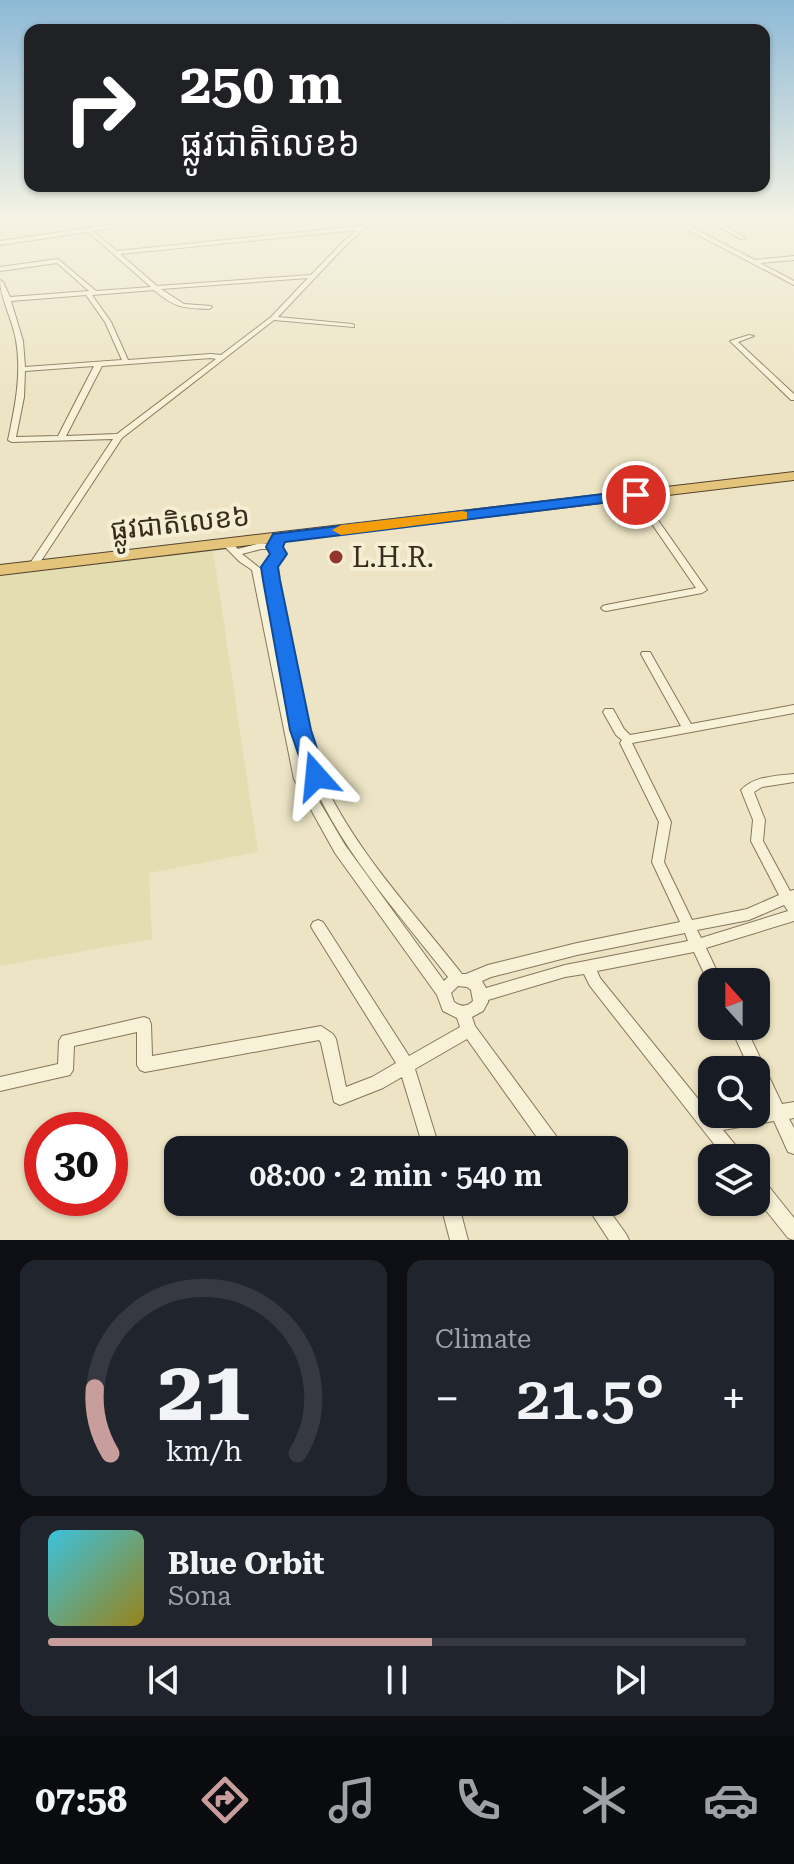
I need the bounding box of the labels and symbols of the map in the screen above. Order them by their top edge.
pin [602,461,670,529]
street label: ផ្លូវជាតិលេខ៦ [109,499,252,555]
place label: L.H.R. [352,541,434,574]
marker: L.H.R. [327,548,345,566]
position arrow [274,734,358,818]
north arrow [698,968,770,1040]
speed limit sign: 30 [24,1112,128,1216]

